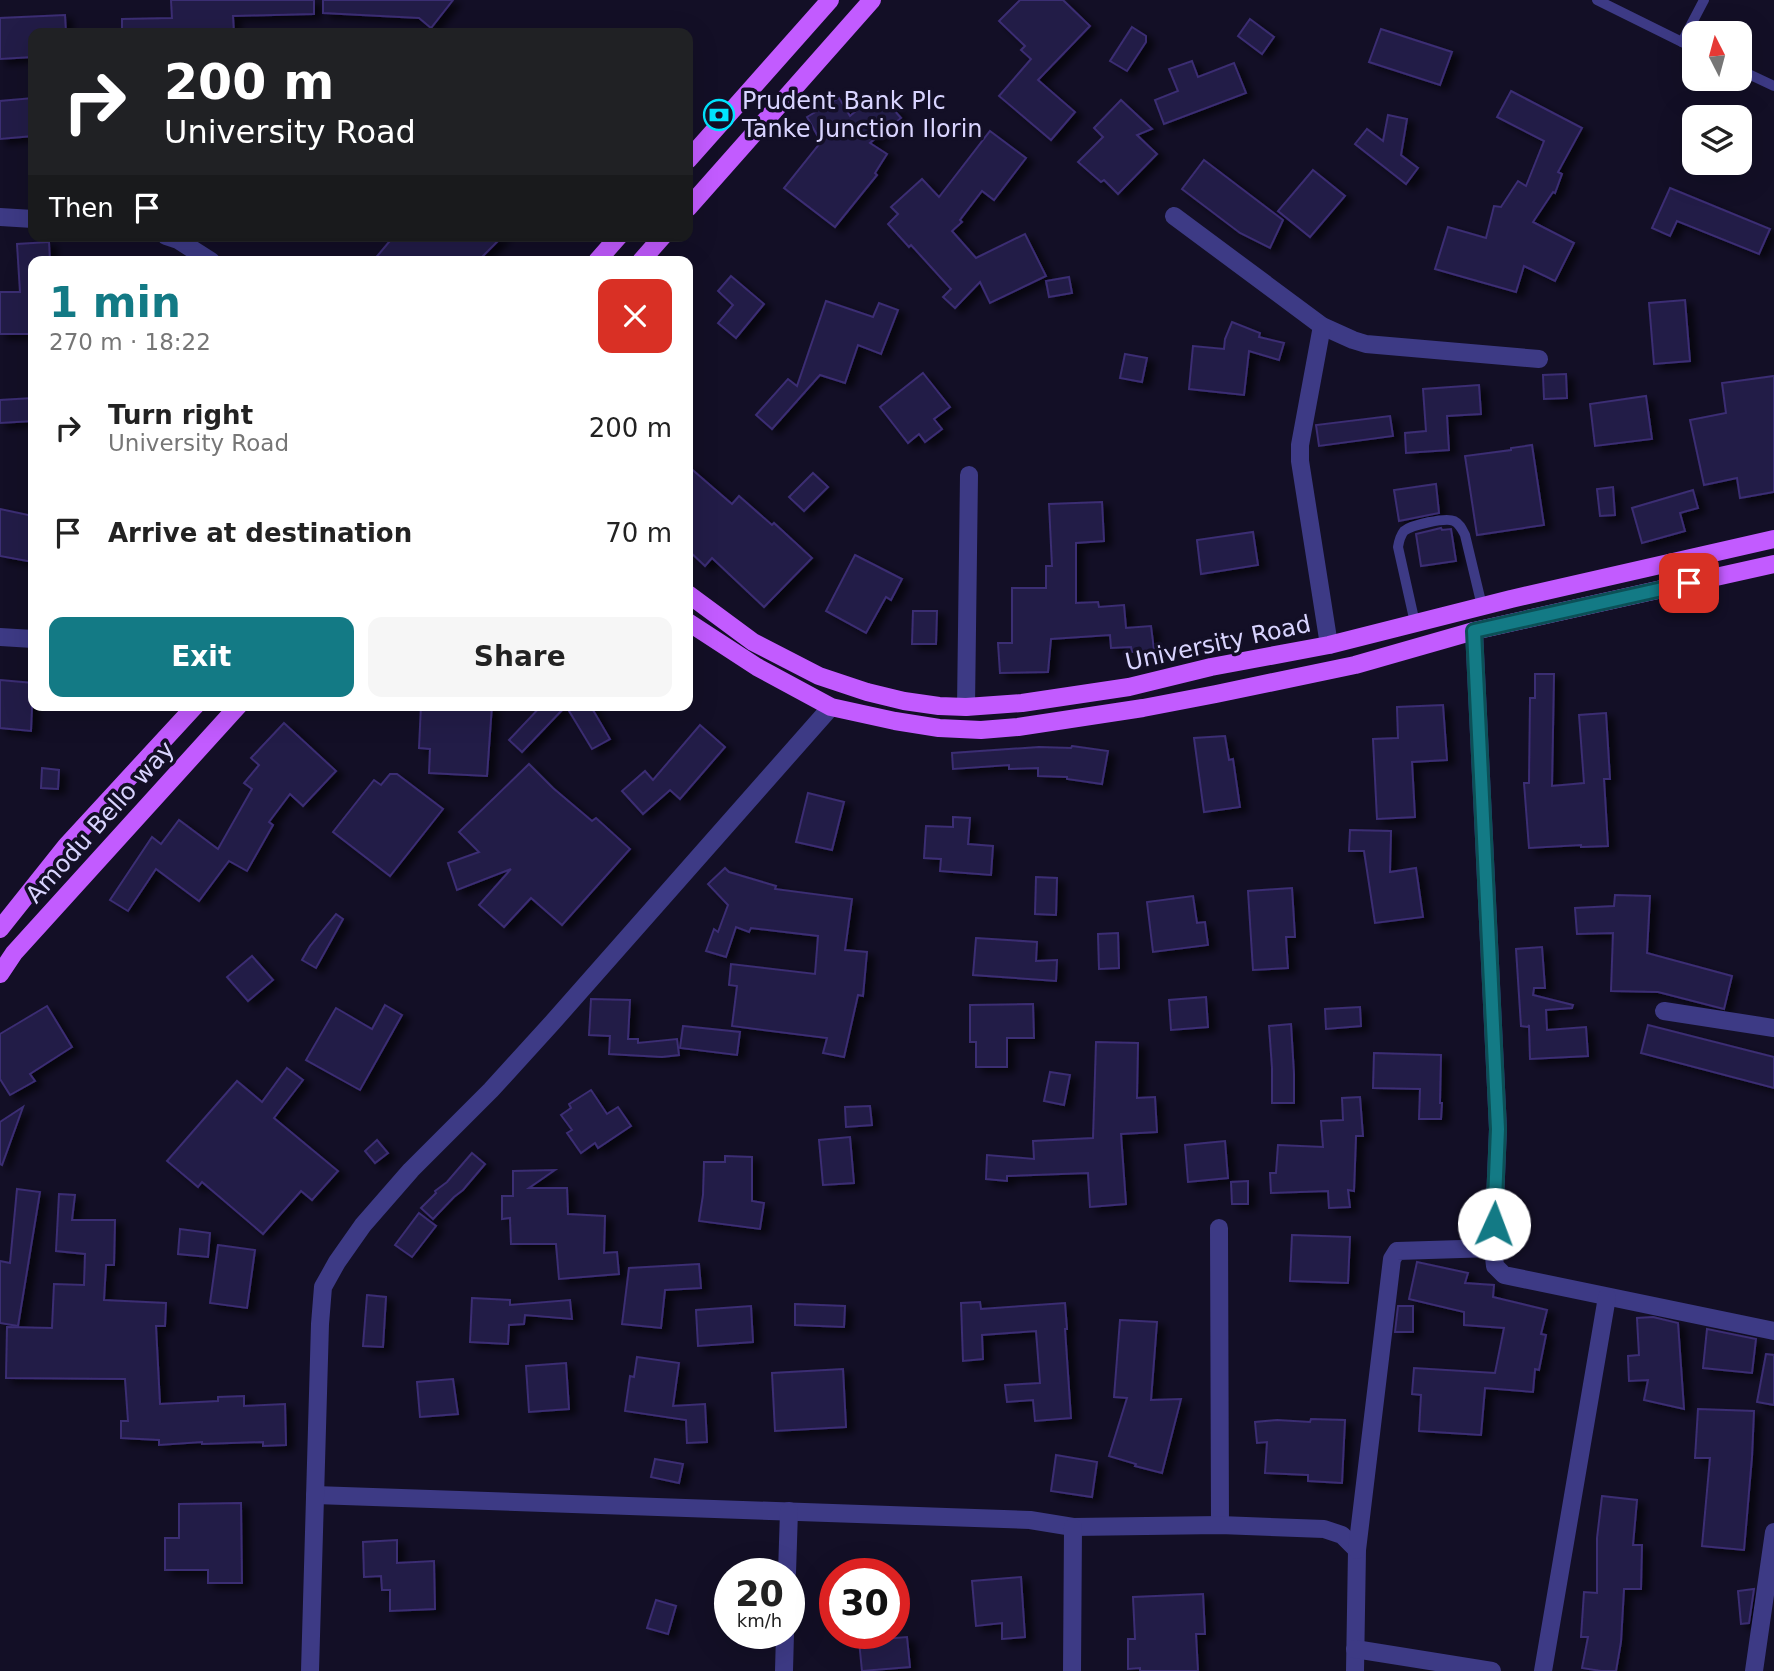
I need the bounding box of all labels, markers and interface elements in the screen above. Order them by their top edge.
north arrow [1682,21,1752,91]
map controls [1682,21,1752,175]
text: 200 m [164,54,334,111]
icon: right [49,56,140,147]
place label: Prudent Bank Plc Tanke Junction Ilorin [741,87,983,143]
bank icon: Prudent Bank Plc Tanke Junction Ilorin [702,98,736,132]
button: layers [1682,105,1752,175]
text: University Road [164,113,416,151]
icon: arrive [128,189,166,227]
text: Then [49,193,114,223]
text: 1 min [49,278,181,327]
button: close [598,279,672,353]
text: 270 m · 18:22 [49,329,211,355]
text: Turn right [108,400,253,430]
icon: right [49,409,87,447]
text: 200 m [589,413,672,443]
text: University Road [108,430,289,456]
icon: arrive [49,514,87,552]
text: Arrive at destination [108,518,412,548]
text: 70 m [605,518,672,548]
pin [1659,553,1719,613]
icon: arrive [1670,564,1708,602]
street label: University Road [1123,610,1313,676]
button: Exit [49,617,354,697]
button: Share [368,617,672,697]
street label: Amodu Bello way [20,735,180,909]
position arrow [1457,1187,1531,1261]
speed limit sign: 30 [819,1558,910,1649]
text: 20 [735,1574,784,1614]
text: km/h [737,1610,782,1631]

